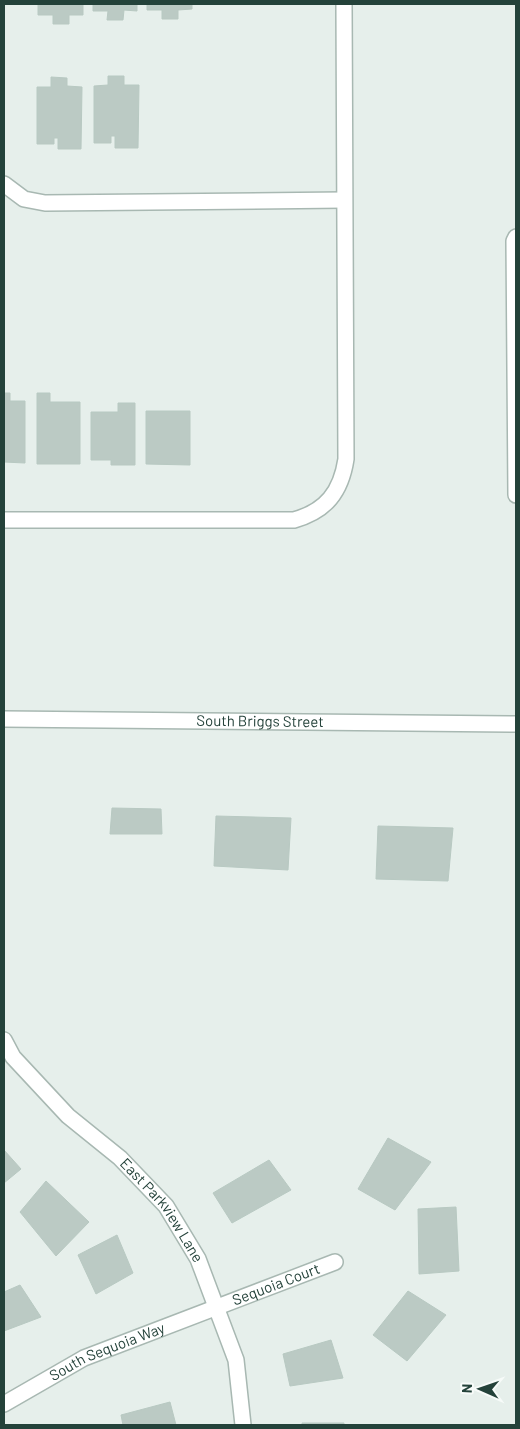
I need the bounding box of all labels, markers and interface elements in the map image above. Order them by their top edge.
street label: South Briggs Street [196,711,324,730]
street label: East Parkview Lane [117,1154,208,1265]
street label: Sequoia Court [229,1259,322,1308]
street label: South Sequoia Way [46,1318,167,1384]
north arrow [455,1364,505,1414]
text: N [458,1384,475,1393]

